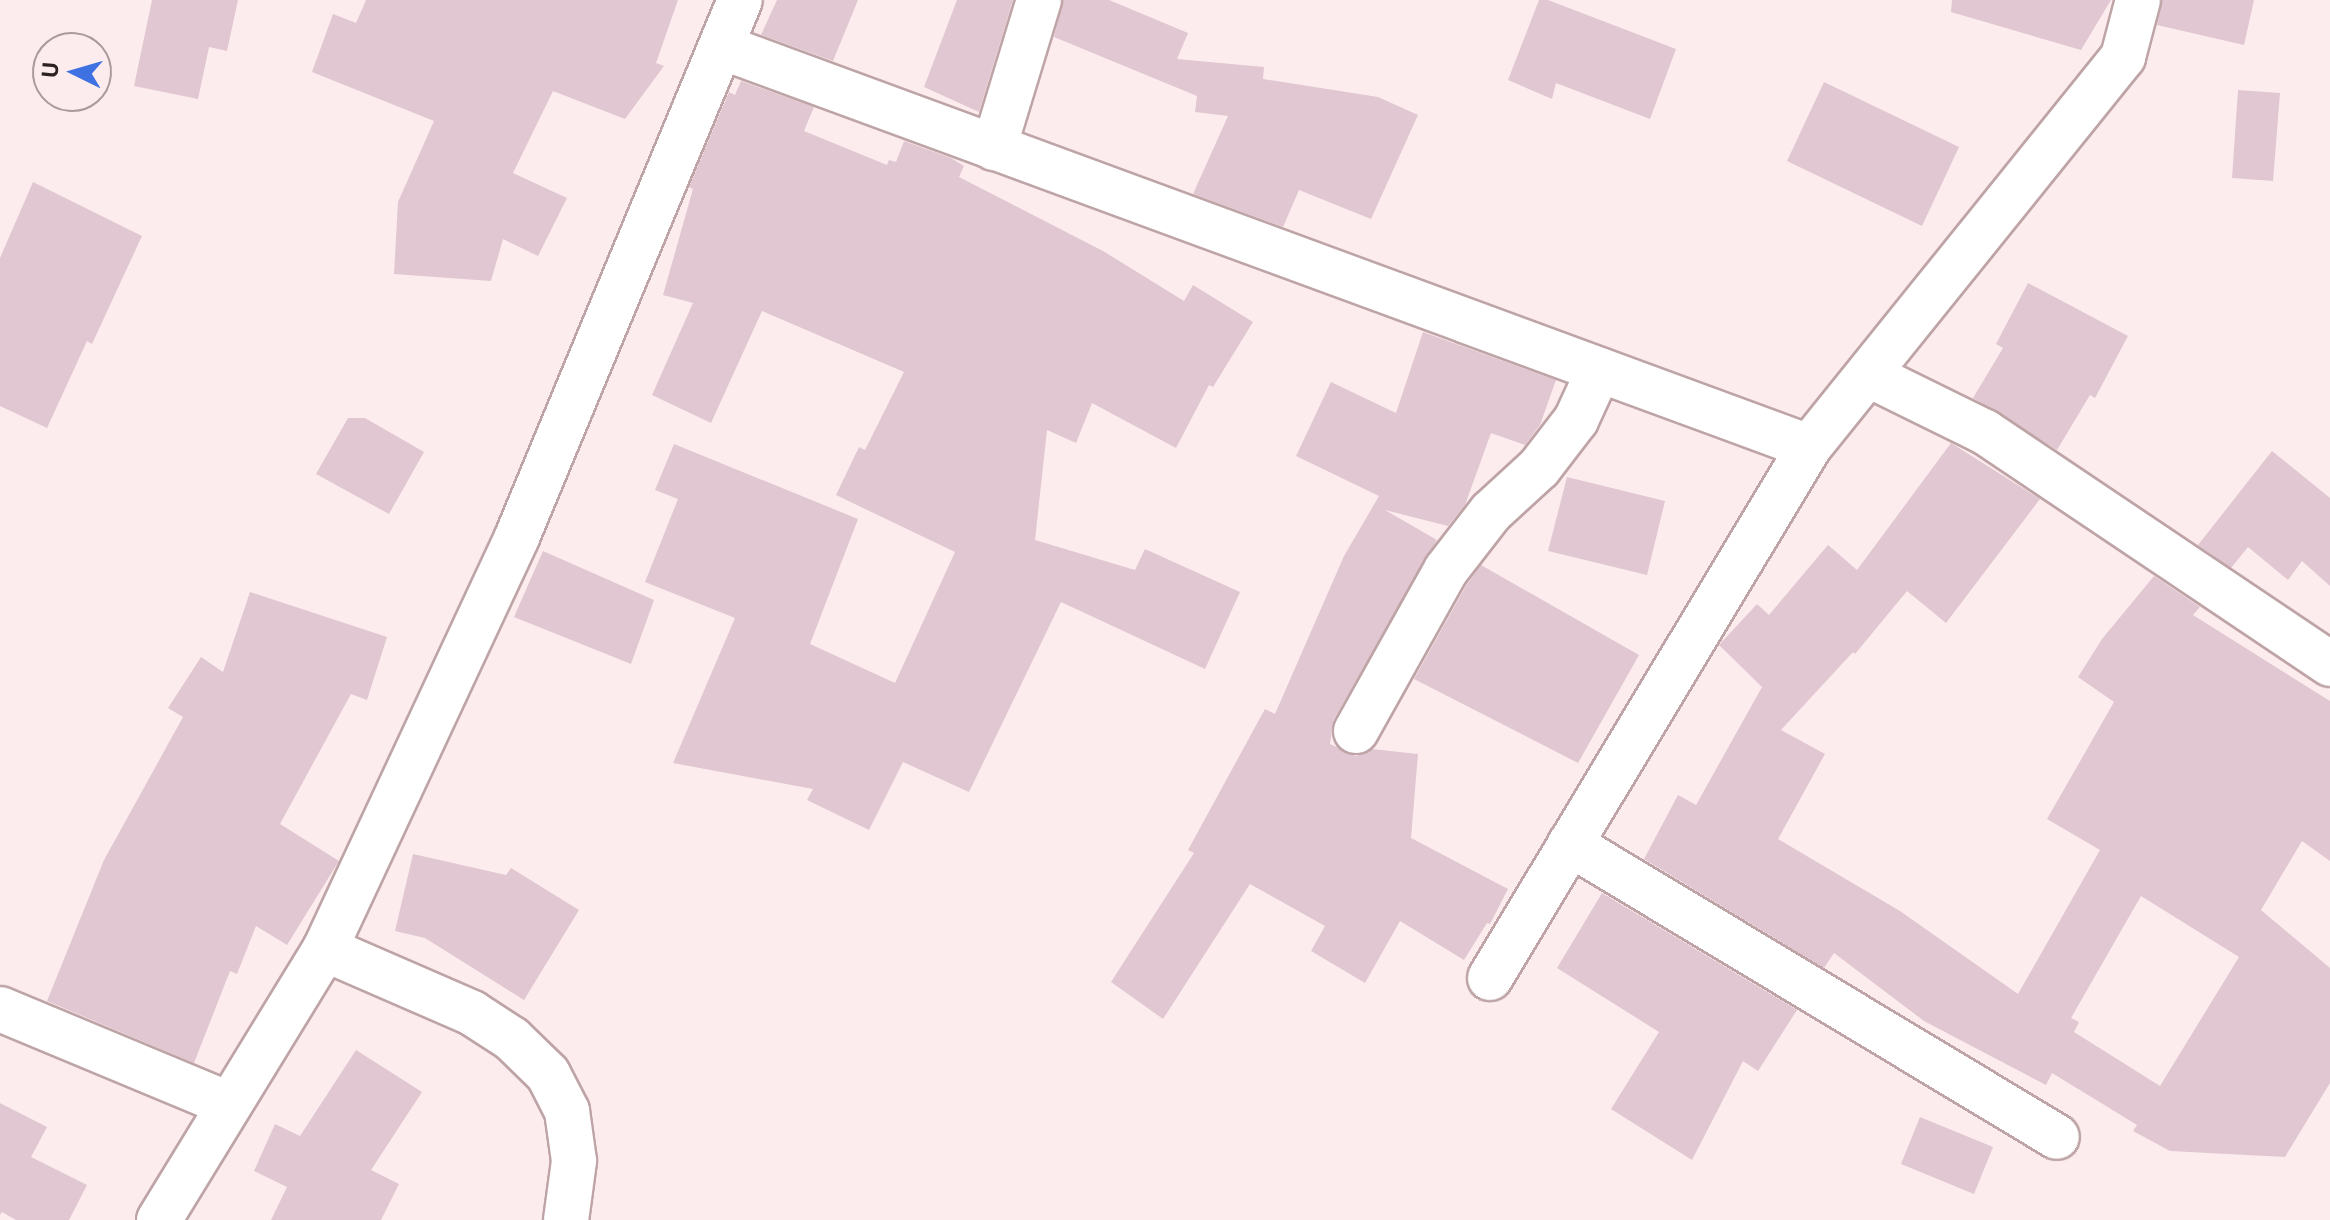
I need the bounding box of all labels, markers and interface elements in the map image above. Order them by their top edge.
north arrow [32,32,112,112]
text: U [36,61,64,79]

